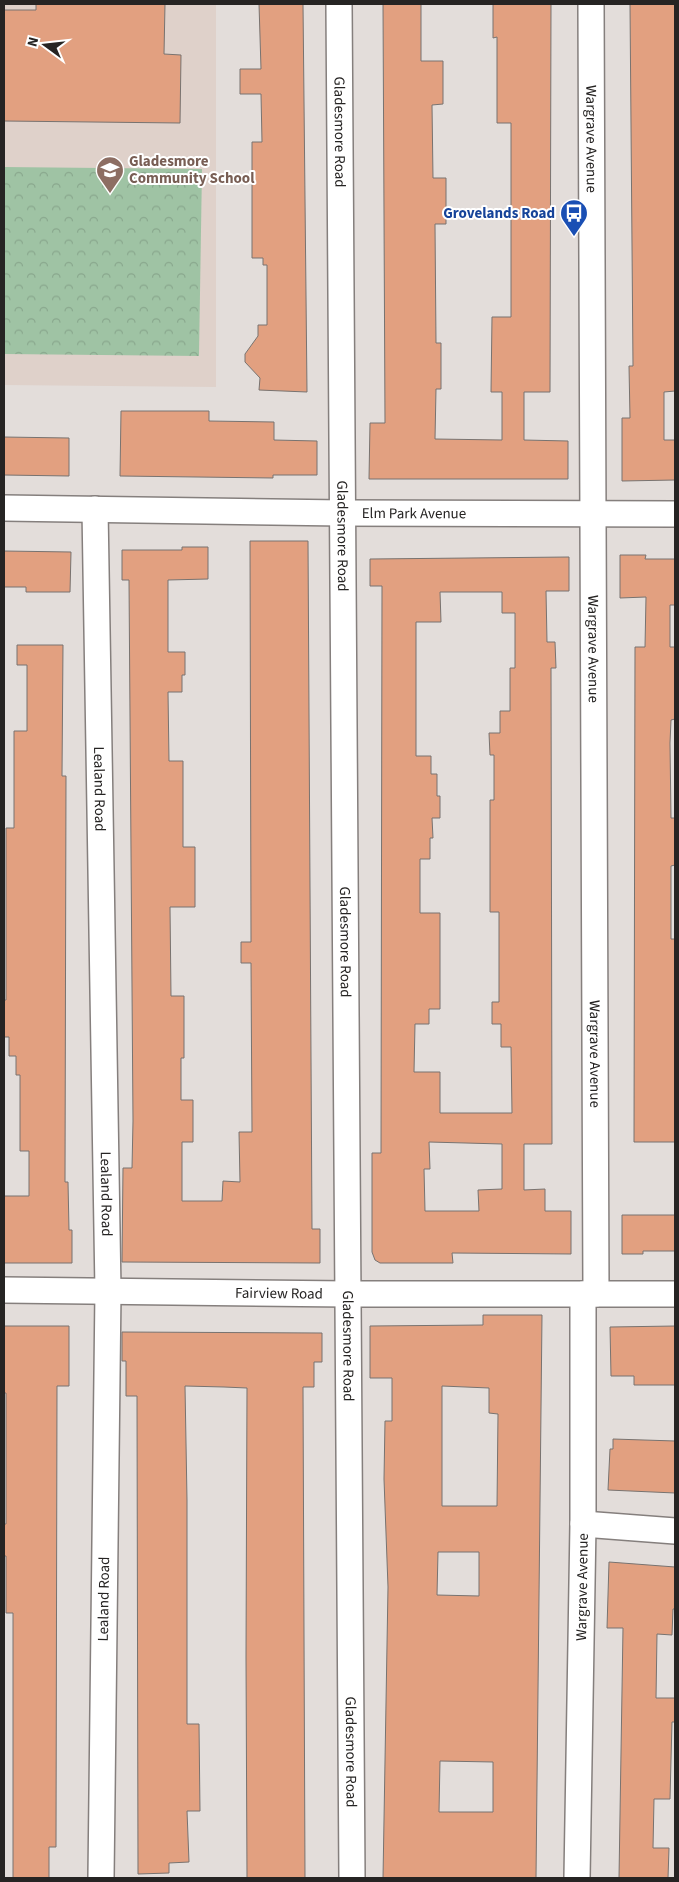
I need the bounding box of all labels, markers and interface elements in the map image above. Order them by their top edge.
north arrow [20,20,70,70]
text: N [23,35,44,49]
street label: Gladesmore Road [329,76,351,188]
street label: Wargrave Avenue [581,85,602,193]
place label: Gladesmore Community School [129,151,255,189]
school or university icon: Gladesmore Community School [95,155,125,194]
bus stop icon: Grovelands Road [559,198,589,237]
place label: Grovelands Road [443,203,555,224]
street label: Gladesmore Road [332,480,354,592]
street label: Elm Park Avenue [362,503,466,524]
street label: Wargrave Avenue [583,595,604,703]
street label: Lealand Road [88,746,111,832]
street label: Gladesmore Road [335,886,356,998]
street label: Wargrave Avenue [584,1000,606,1108]
street label: Lealand Road [95,1151,118,1237]
street label: Fairview Road [235,1282,323,1304]
street label: Gladesmore Road [337,1290,359,1402]
street label: Wargrave Avenue [571,1533,593,1641]
street label: Lealand Road [93,1556,115,1642]
street label: Gladesmore Road [340,1696,362,1808]

